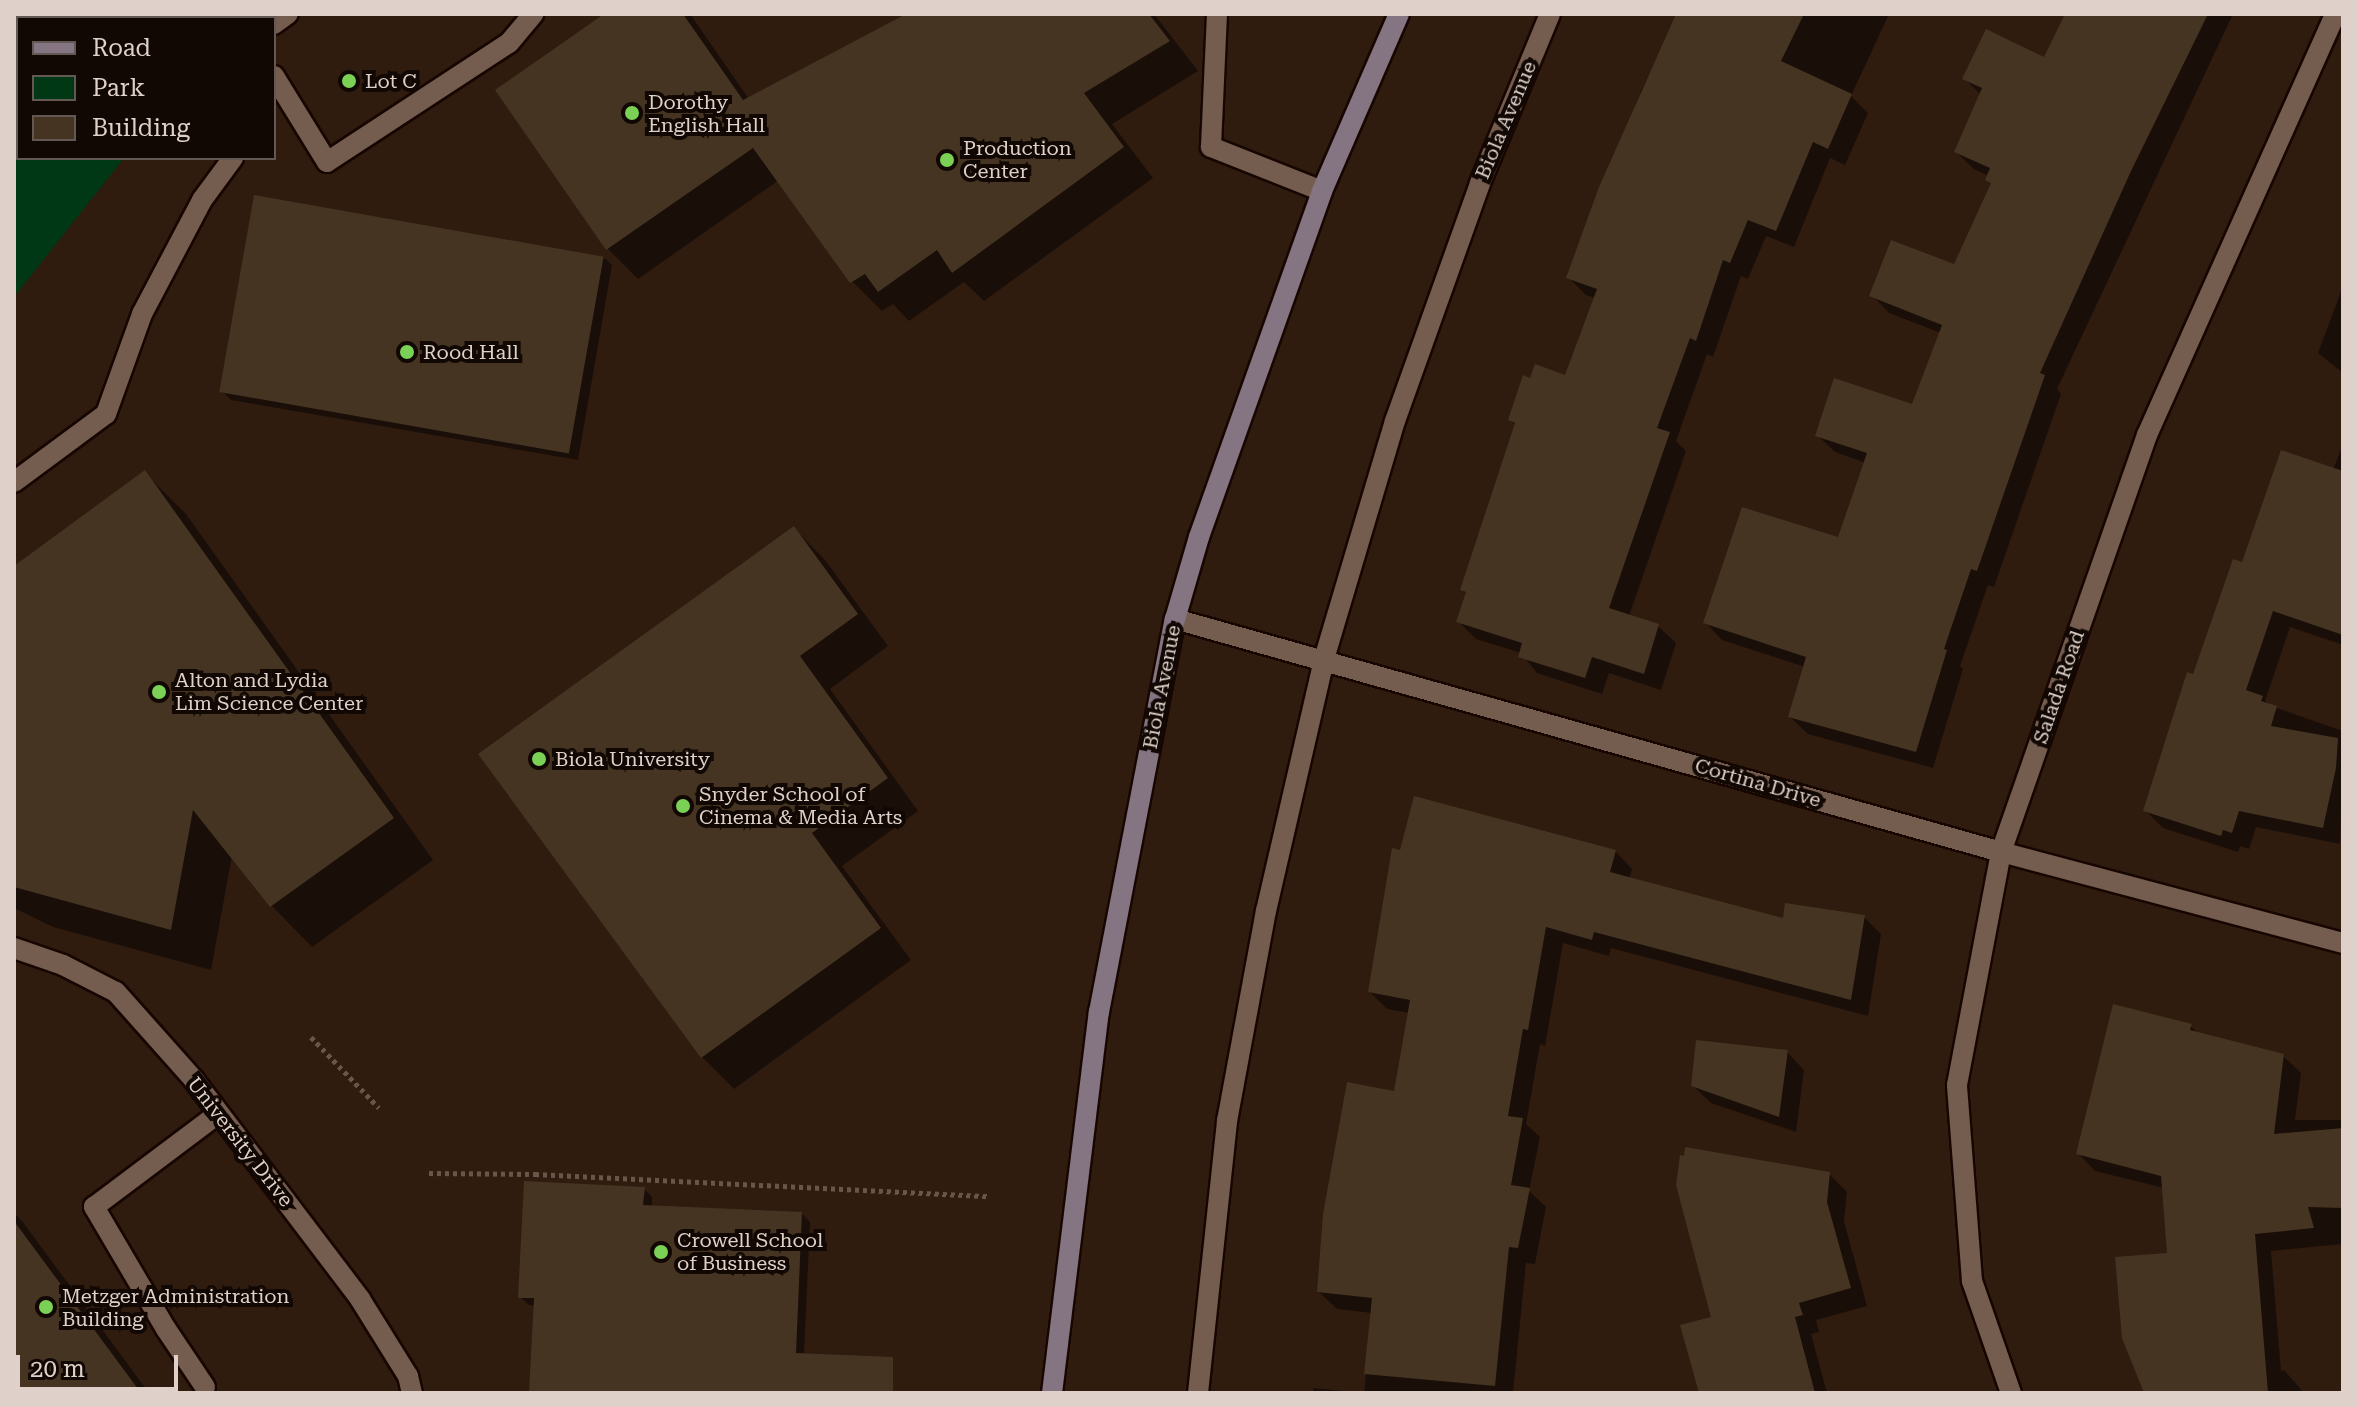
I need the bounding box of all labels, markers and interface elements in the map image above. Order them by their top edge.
legend [16,16,276,160]
text: Road [92,34,151,62]
street label: Biola Avenue [1470,57,1542,183]
place label: Lot C [365,69,417,93]
marker: Lot C [340,72,358,90]
text: Park [92,74,145,102]
place label: Dorothy English Hall [648,90,765,137]
marker: Dorothy English Hall [623,104,641,122]
text: Building [92,114,190,142]
place label: Production Center [963,136,1072,183]
marker: Production Center [938,151,956,169]
place label: Rood Hall [423,340,519,364]
marker: Rood Hall [398,343,416,361]
street label: Biola Avenue [1138,623,1186,751]
street label: Salada Road [2028,627,2090,747]
place label: Alton and Lydia Lim Science Center [175,668,363,715]
marker: Alton and Lydia Lim Science Center [150,683,168,701]
place label: Biola University [555,747,710,771]
marker: Biola University [530,750,548,768]
street label: Cortina Drive [1692,754,1824,812]
place label: Snyder School of Cinema & Media Arts [699,782,902,829]
marker: Snyder School of Cinema & Media Arts [674,797,692,815]
street label: University Drive [182,1072,298,1212]
place label: Crowell School of Business [677,1228,823,1275]
marker: Crowell School of Business [652,1243,670,1261]
place label: Metzger Administration Building [62,1284,289,1331]
marker: Metzger Administration Building [37,1298,55,1316]
scale bar [20,1339,182,1389]
text: 20 m [30,1355,85,1383]

